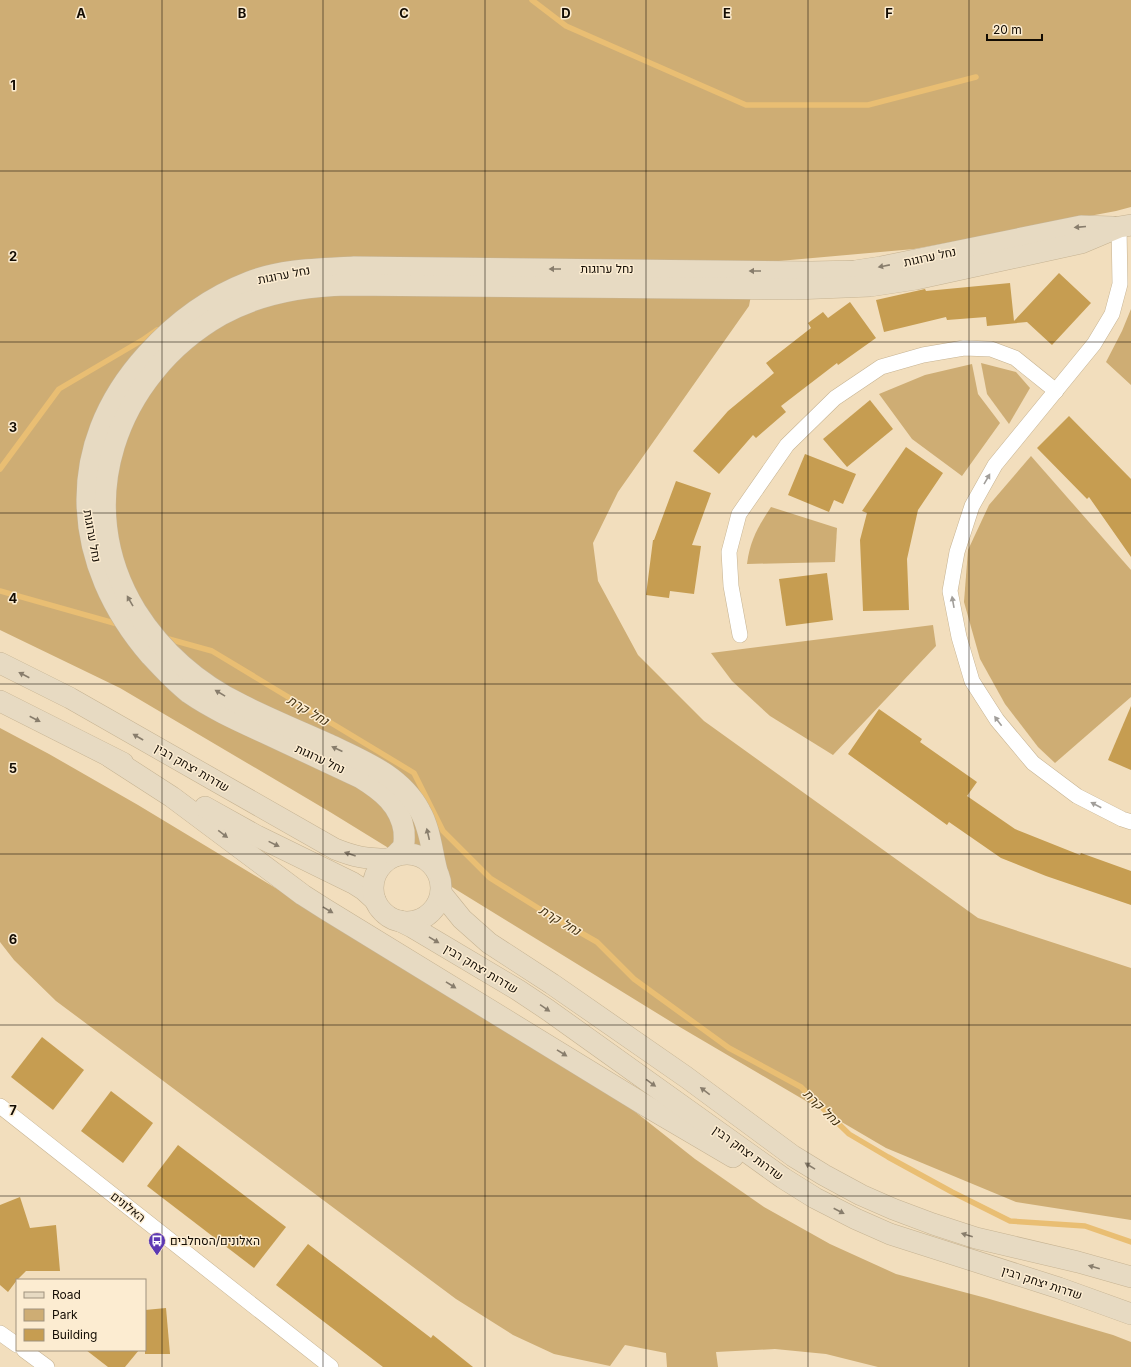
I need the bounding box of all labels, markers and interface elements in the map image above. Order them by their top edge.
text: A [76,5,86,21]
text: B [238,5,247,21]
text: C [399,5,409,21]
text: D [561,5,571,21]
text: E [723,5,731,21]
text: F [885,5,893,21]
scale bar [987,16,1042,42]
text: 20 m [993,22,1022,37]
text: 1 [10,77,16,93]
one-way arrow [1074,223,1086,230]
street label: נחל ערוגות [902,244,957,269]
text: 2 [9,248,17,264]
street label: נחל ערוגות [580,261,634,276]
street label: נחל ערוגות [256,262,311,287]
one-way arrow [878,264,891,270]
one-way arrow [548,266,561,272]
one-way arrow [748,268,761,274]
text: 3 [9,419,17,435]
one-way arrow [984,473,991,485]
street label: נחל ערוגות [80,508,104,563]
text: 4 [9,590,18,606]
one-way arrow [127,595,134,607]
one-way arrow [949,596,955,608]
one-way arrow [19,671,30,678]
one-way arrow [214,689,226,696]
water label: נחל קרת [284,691,333,729]
one-way arrow [29,716,41,722]
one-way arrow [994,716,1003,727]
one-way arrow [132,734,144,741]
street label: שדרות יצחק רבין [152,740,232,795]
street label: נחל ערוגות [293,741,347,777]
one-way arrow [331,746,343,752]
text: 5 [9,760,17,776]
one-way arrow [1090,802,1101,809]
one-way arrow [425,827,431,839]
one-way arrow [217,830,228,838]
one-way arrow [268,841,280,847]
one-way arrow [343,851,355,857]
water label: נחל קרת [536,901,585,939]
one-way arrow [322,907,334,914]
text: 6 [9,931,17,947]
one-way arrow [428,937,440,944]
street label: שדרות יצחק רבין [442,941,521,997]
one-way arrow [445,982,457,989]
one-way arrow [540,1004,550,1012]
one-way arrow [556,1050,568,1057]
one-way arrow [645,1079,656,1087]
water label: נחל קרת [800,1085,845,1129]
one-way arrow [699,1087,710,1095]
text: 7 [9,1102,17,1118]
street label: שדרות יצחק רבין [710,1122,787,1183]
one-way arrow [804,1163,816,1170]
street label: האלונים [108,1188,149,1225]
one-way arrow [834,1208,845,1214]
bus stop icon: האלונים/הסחלבים [147,1231,167,1256]
one-way arrow [961,1232,973,1238]
place label: האלונים/הסחלבים [170,1233,260,1248]
street label: שדרות יצחק רבין [1000,1262,1084,1303]
one-way arrow [1087,1264,1099,1270]
legend [16,1279,146,1351]
text: Road [52,1287,81,1302]
text: Park [52,1307,78,1322]
text: Building [52,1327,97,1342]

